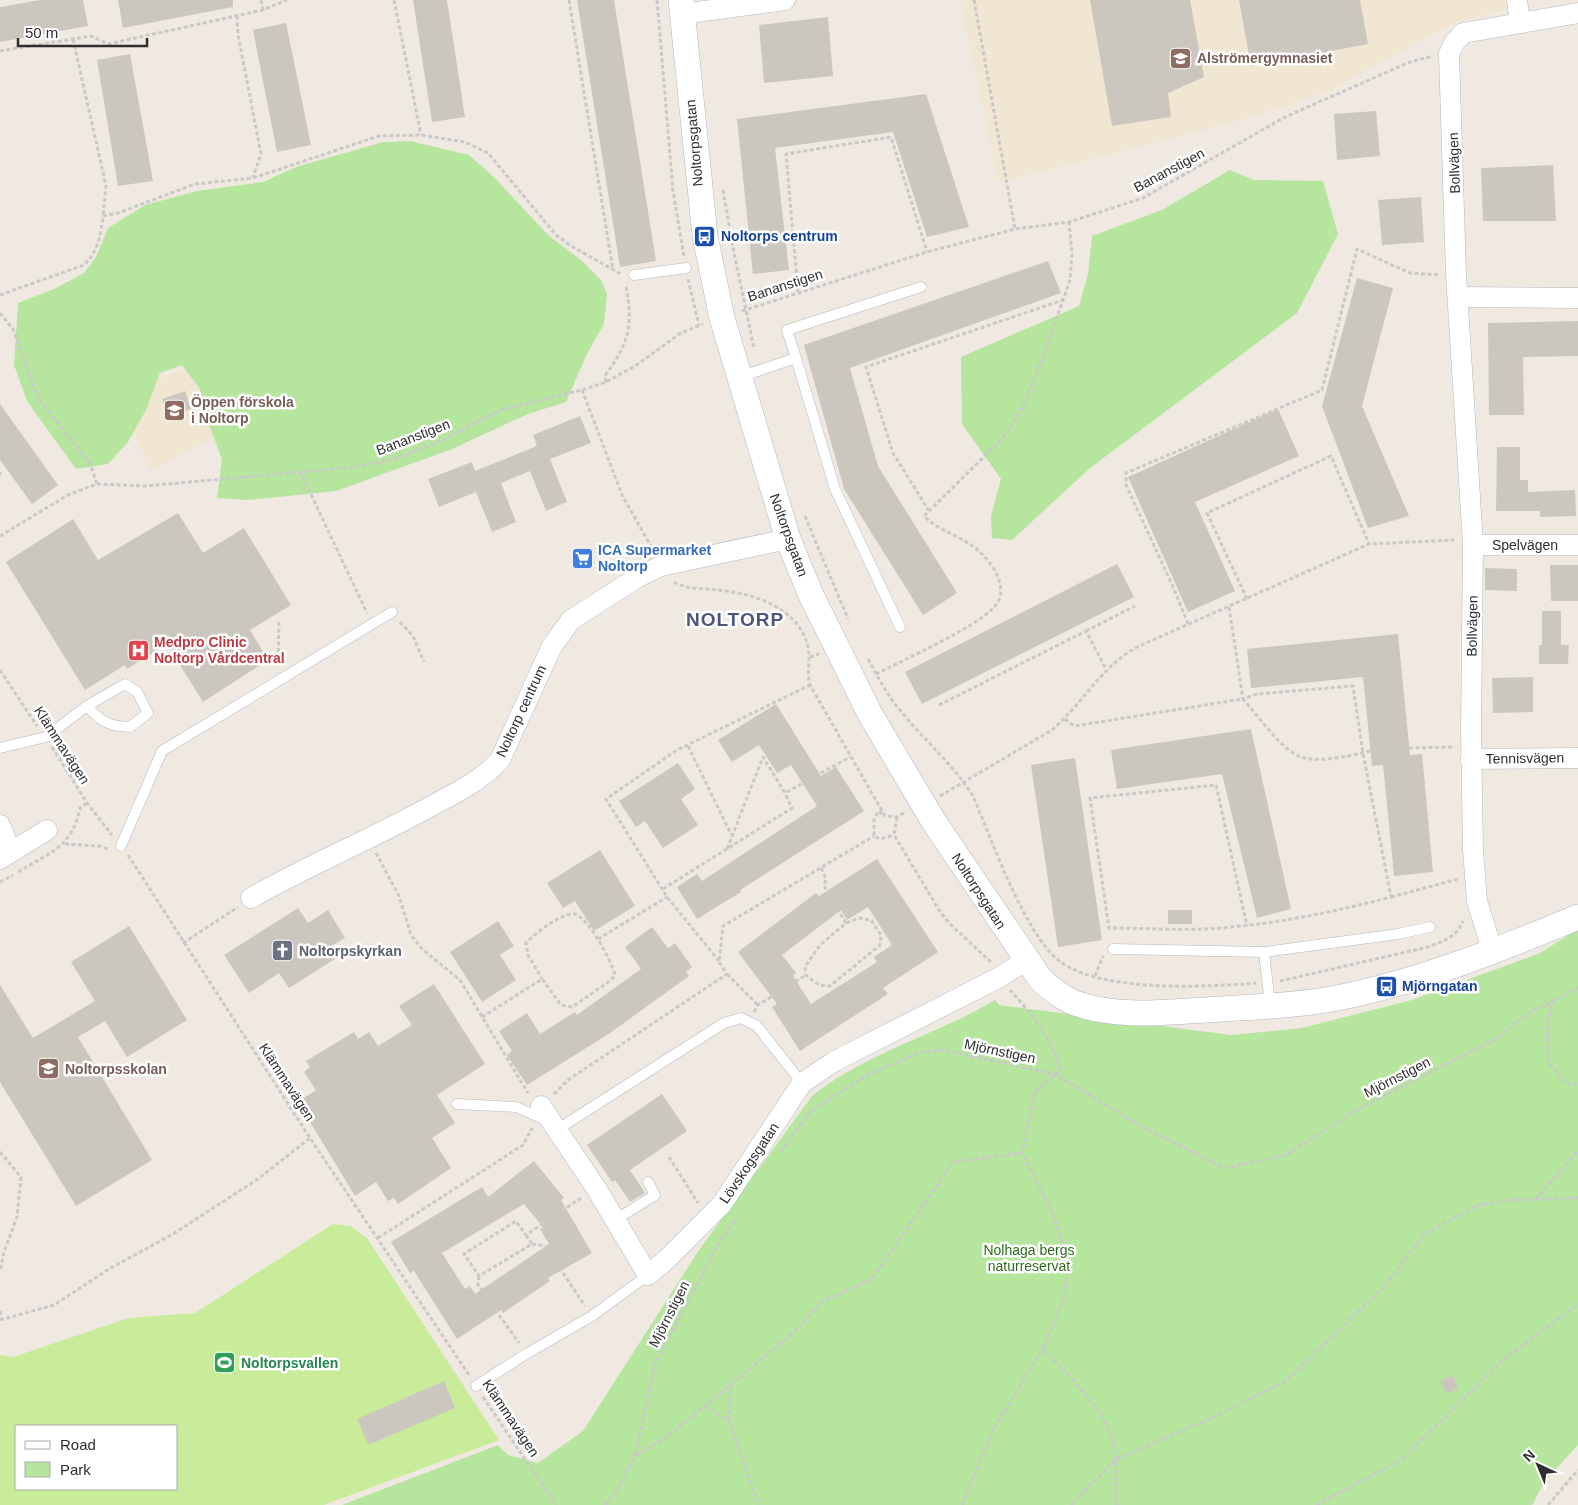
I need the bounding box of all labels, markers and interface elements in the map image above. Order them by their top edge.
scale bar [18,15,146,47]
text: 50 m [25,24,58,41]
school or university icon: Alströmergymnasiet [1169,46,1193,70]
place label: Alströmergymnasiet [1197,50,1333,66]
street label: Noltorpsgatan [682,99,706,187]
street label: Bollvägen [1445,132,1463,194]
street label: Bananstigen [1131,145,1207,195]
bus stop icon: Noltorps centrum [693,224,717,248]
place label: Noltorps centrum [721,228,838,244]
street label: Bananstigen [746,265,824,305]
place label: Öppen förskola i Noltorp [191,394,294,426]
school or university icon: Öppen förskola i Noltorp [163,398,187,422]
street label: Bananstigen [374,416,452,458]
street label: Noltorpsgatan [767,491,811,579]
street label: Spelvägen [1492,537,1558,553]
place label: ICA Supermarket Noltorp [598,542,711,574]
supermarket icon: ICA Supermarket Noltorp [570,546,594,570]
street label: Bollvägen [1463,595,1481,657]
district label: NOLTORP [686,609,784,630]
place label: Medpro Clinic Noltorp Vårdcentral [154,634,285,666]
hospital icon: Medpro Clinic Noltorp Vårdcentral [126,638,150,662]
street label: Noltorp centrum [493,662,549,760]
street label: Klämmavägen [31,703,93,787]
street label: Tennisvägen [1486,749,1564,767]
street label: Noltorpsgatan [949,850,1009,932]
church icon: Noltorpskyrkan [271,939,295,963]
place label: Noltorpskyrkan [299,943,402,959]
bus stop icon: Mjörngatan [1374,974,1398,998]
place label: Mjörngatan [1402,978,1477,994]
street label: Mjörnstigen [963,1036,1037,1066]
street label: Klämmavägen [256,1040,318,1124]
street label: Mjörnstigen [1361,1053,1433,1101]
school or university icon: Noltorpsskolan [37,1057,61,1081]
place label: Noltorpsskolan [65,1061,167,1077]
street label: Lövskogsgatan [716,1119,782,1207]
park label: Nolhaga bergs naturreservat [983,1242,1075,1274]
street label: Mjörnstigen [645,1278,693,1350]
sports icon: Noltorpsvallen [213,1351,237,1375]
place label: Noltorpsvallen [241,1355,338,1371]
street label: Klämmavägen [479,1376,543,1460]
legend [15,1425,178,1490]
text: Road [60,1436,96,1453]
north arrow [1513,1440,1563,1490]
text: N [1520,1446,1538,1465]
text: Park [60,1461,91,1478]

